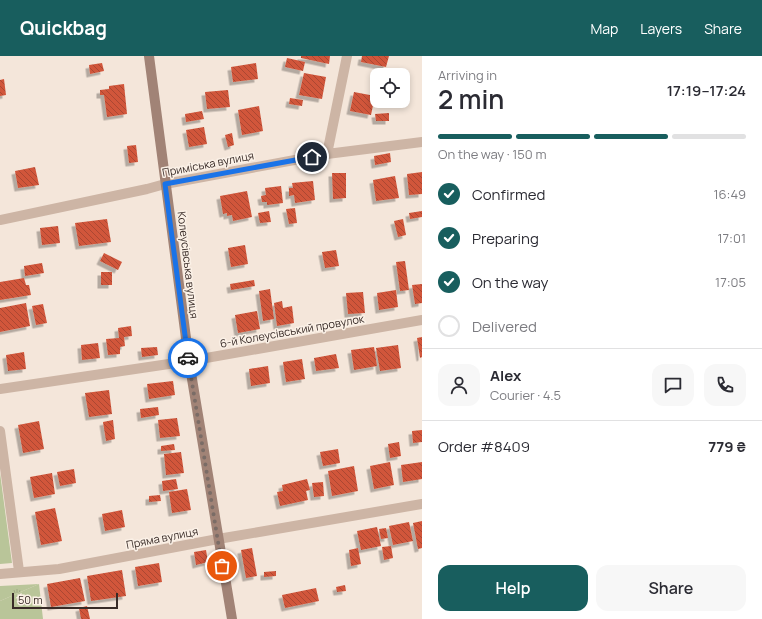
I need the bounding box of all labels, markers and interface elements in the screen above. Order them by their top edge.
text: Quickbag [20,15,107,41]
text: Map [590,19,618,38]
text: Layers [640,19,682,38]
text: Share [704,19,742,38]
text: Arriving in [438,66,497,84]
map controls [370,68,410,108]
button: locate [370,68,410,108]
text: 17:19–17:24 [667,80,746,101]
text: 2 min [438,81,504,117]
pin [295,140,329,174]
text: On the way · 150 m [438,145,546,163]
icon: home [301,146,323,168]
street label: Приміська вулиця [161,147,255,180]
icon: check [438,183,460,205]
text: Confirmed [472,184,545,205]
text: 16:49 [713,185,746,203]
street label: Колеусівська вулиця [174,210,203,319]
icon: check [438,227,460,249]
text: Preparing [472,228,539,249]
text: 17:01 [718,229,746,247]
icon: check [438,271,460,293]
text: On the way [472,272,548,293]
text: 17:05 [715,273,746,291]
street label: 6-й Колеусівський провулок [219,310,366,351]
text: Delivered [472,316,537,337]
courier [168,338,208,378]
icon: car [177,347,199,369]
button: person [438,364,480,406]
button: chat [652,364,694,406]
button: phone [704,364,746,406]
text: Alex [490,365,521,386]
text: Courier · 4.5 [490,386,561,404]
text: Order #8409 [438,436,530,457]
text: 779 ₴ [708,436,746,457]
street label: Пряма вулиця [125,523,199,552]
pin [205,549,239,583]
icon: bag [211,555,233,577]
button: Help [438,565,588,611]
button: Share [596,565,746,611]
scale bar [12,591,118,610]
text: 50 m [18,592,43,607]

